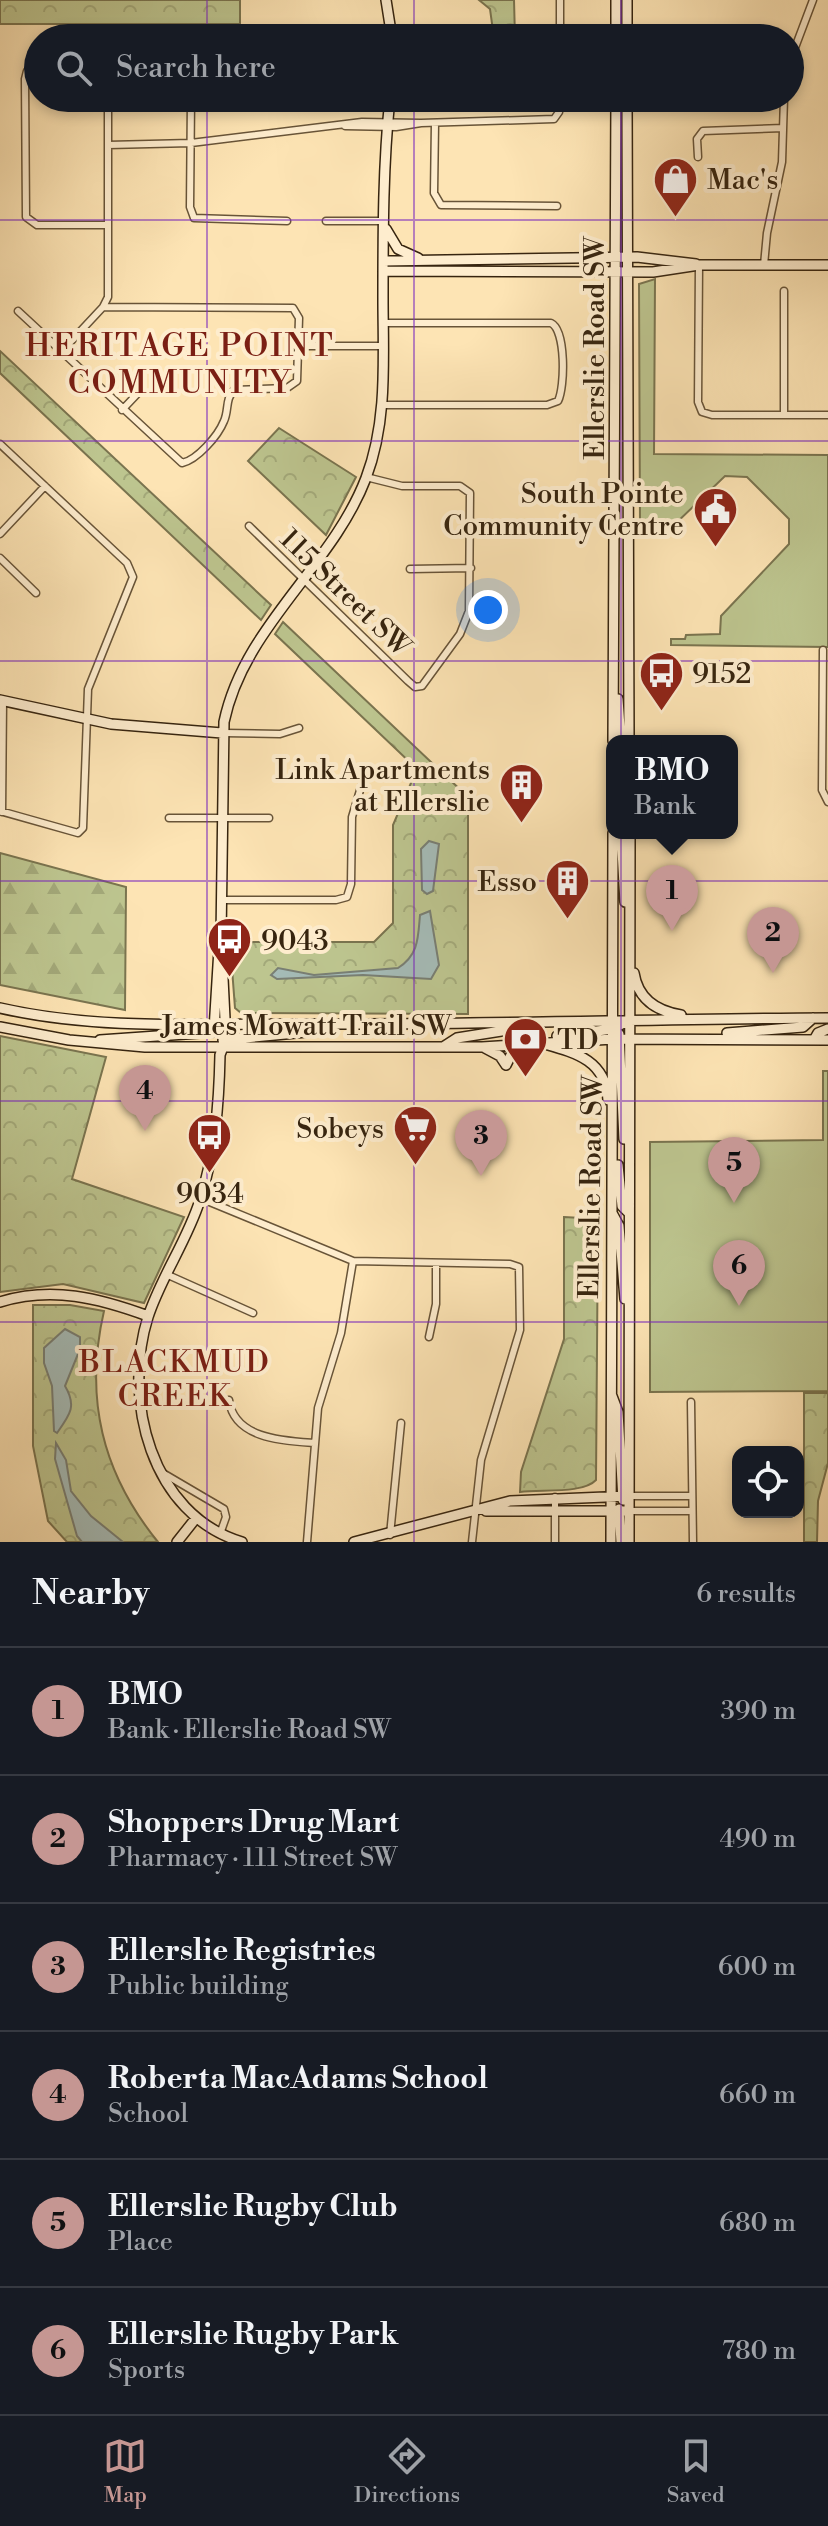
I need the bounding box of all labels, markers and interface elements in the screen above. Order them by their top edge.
search box [24,24,804,112]
icon: search [52,46,96,90]
text: Search here [116,49,276,87]
shop icon: Mac's [652,155,700,218]
place label: Mac's [707,163,779,198]
street label: Ellerslie Road SW [578,235,613,460]
district label: HERITAGE POINT COMMUNITY [25,326,335,403]
place label: South Pointe Community Centre [443,477,684,544]
public building icon: South Pointe Community Centre [691,485,739,548]
street label: 115 Street SW [272,522,419,665]
your location [468,590,508,630]
bus stop icon: 9152 [637,649,685,712]
place label: 9152 [692,657,752,692]
popup [606,735,738,839]
text: BMO [634,752,710,790]
place label: Link Apartments at Ellerslie [275,753,490,820]
building icon: Link Apartments at Ellerslie [497,761,545,824]
text: Bank [634,790,695,822]
building icon: Esso [544,857,592,920]
place label: Esso [477,865,537,900]
pin: 1 [646,865,698,931]
pin: 2 [747,907,799,973]
bus stop icon: 9043 [206,916,254,979]
place label: 9043 [261,924,329,959]
street label: James Mowatt Trail SW [160,1009,453,1044]
bank icon: TD [502,1015,550,1078]
place label: TD [557,1023,599,1058]
pin: 4 [119,1065,171,1131]
street label: Ellerslie Road SW [572,1073,611,1299]
supermarket icon: Sobeys [391,1104,439,1167]
pin: 3 [455,1110,507,1176]
bus stop icon: 9034 [186,1112,234,1175]
place label: Sobeys [296,1112,384,1147]
pin: 5 [708,1137,760,1203]
place label: 9034 [176,1177,244,1212]
pin: 6 [713,1240,765,1306]
district label: BLACKMUD CREEK [78,1344,271,1416]
map controls [732,1446,804,1518]
button: locate [732,1446,804,1518]
text: Nearby [32,1573,150,1615]
text: 6 results [696,1578,796,1610]
text: BMO [108,1676,183,1714]
text: 1 [52,1695,64,1727]
text: 390 m [721,1695,796,1727]
text: Bank · Ellerslie Road SW [108,1714,391,1746]
text: Shoppers Drug Mart [108,1804,399,1842]
text: 2 [50,1823,66,1855]
text: 490 m [719,1823,796,1855]
text: Pharmacy · 111 Street SW [108,1842,397,1874]
text: Ellerslie Registries [108,1932,376,1970]
text: 3 [50,1951,66,1983]
text: 600 m [718,1951,796,1983]
text: Public building [108,1970,289,2002]
text: Roberta MacAdams School [108,2060,488,2098]
text: 4 [49,2079,67,2111]
text: 660 m [719,2079,796,2111]
text: School [108,2098,188,2130]
text: Ellerslie Rugby Club [108,2188,398,2226]
text: 5 [50,2207,66,2239]
text: 680 m [719,2207,796,2239]
text: Place [108,2226,173,2258]
text: Ellerslie Rugby Park [108,2316,398,2354]
text: 6 [50,2335,66,2367]
text: 780 m [722,2335,796,2367]
text: Sports [108,2354,185,2386]
tab: Map [103,2434,147,2509]
tab: Directions [354,2434,460,2509]
tab: Saved [667,2434,725,2509]

